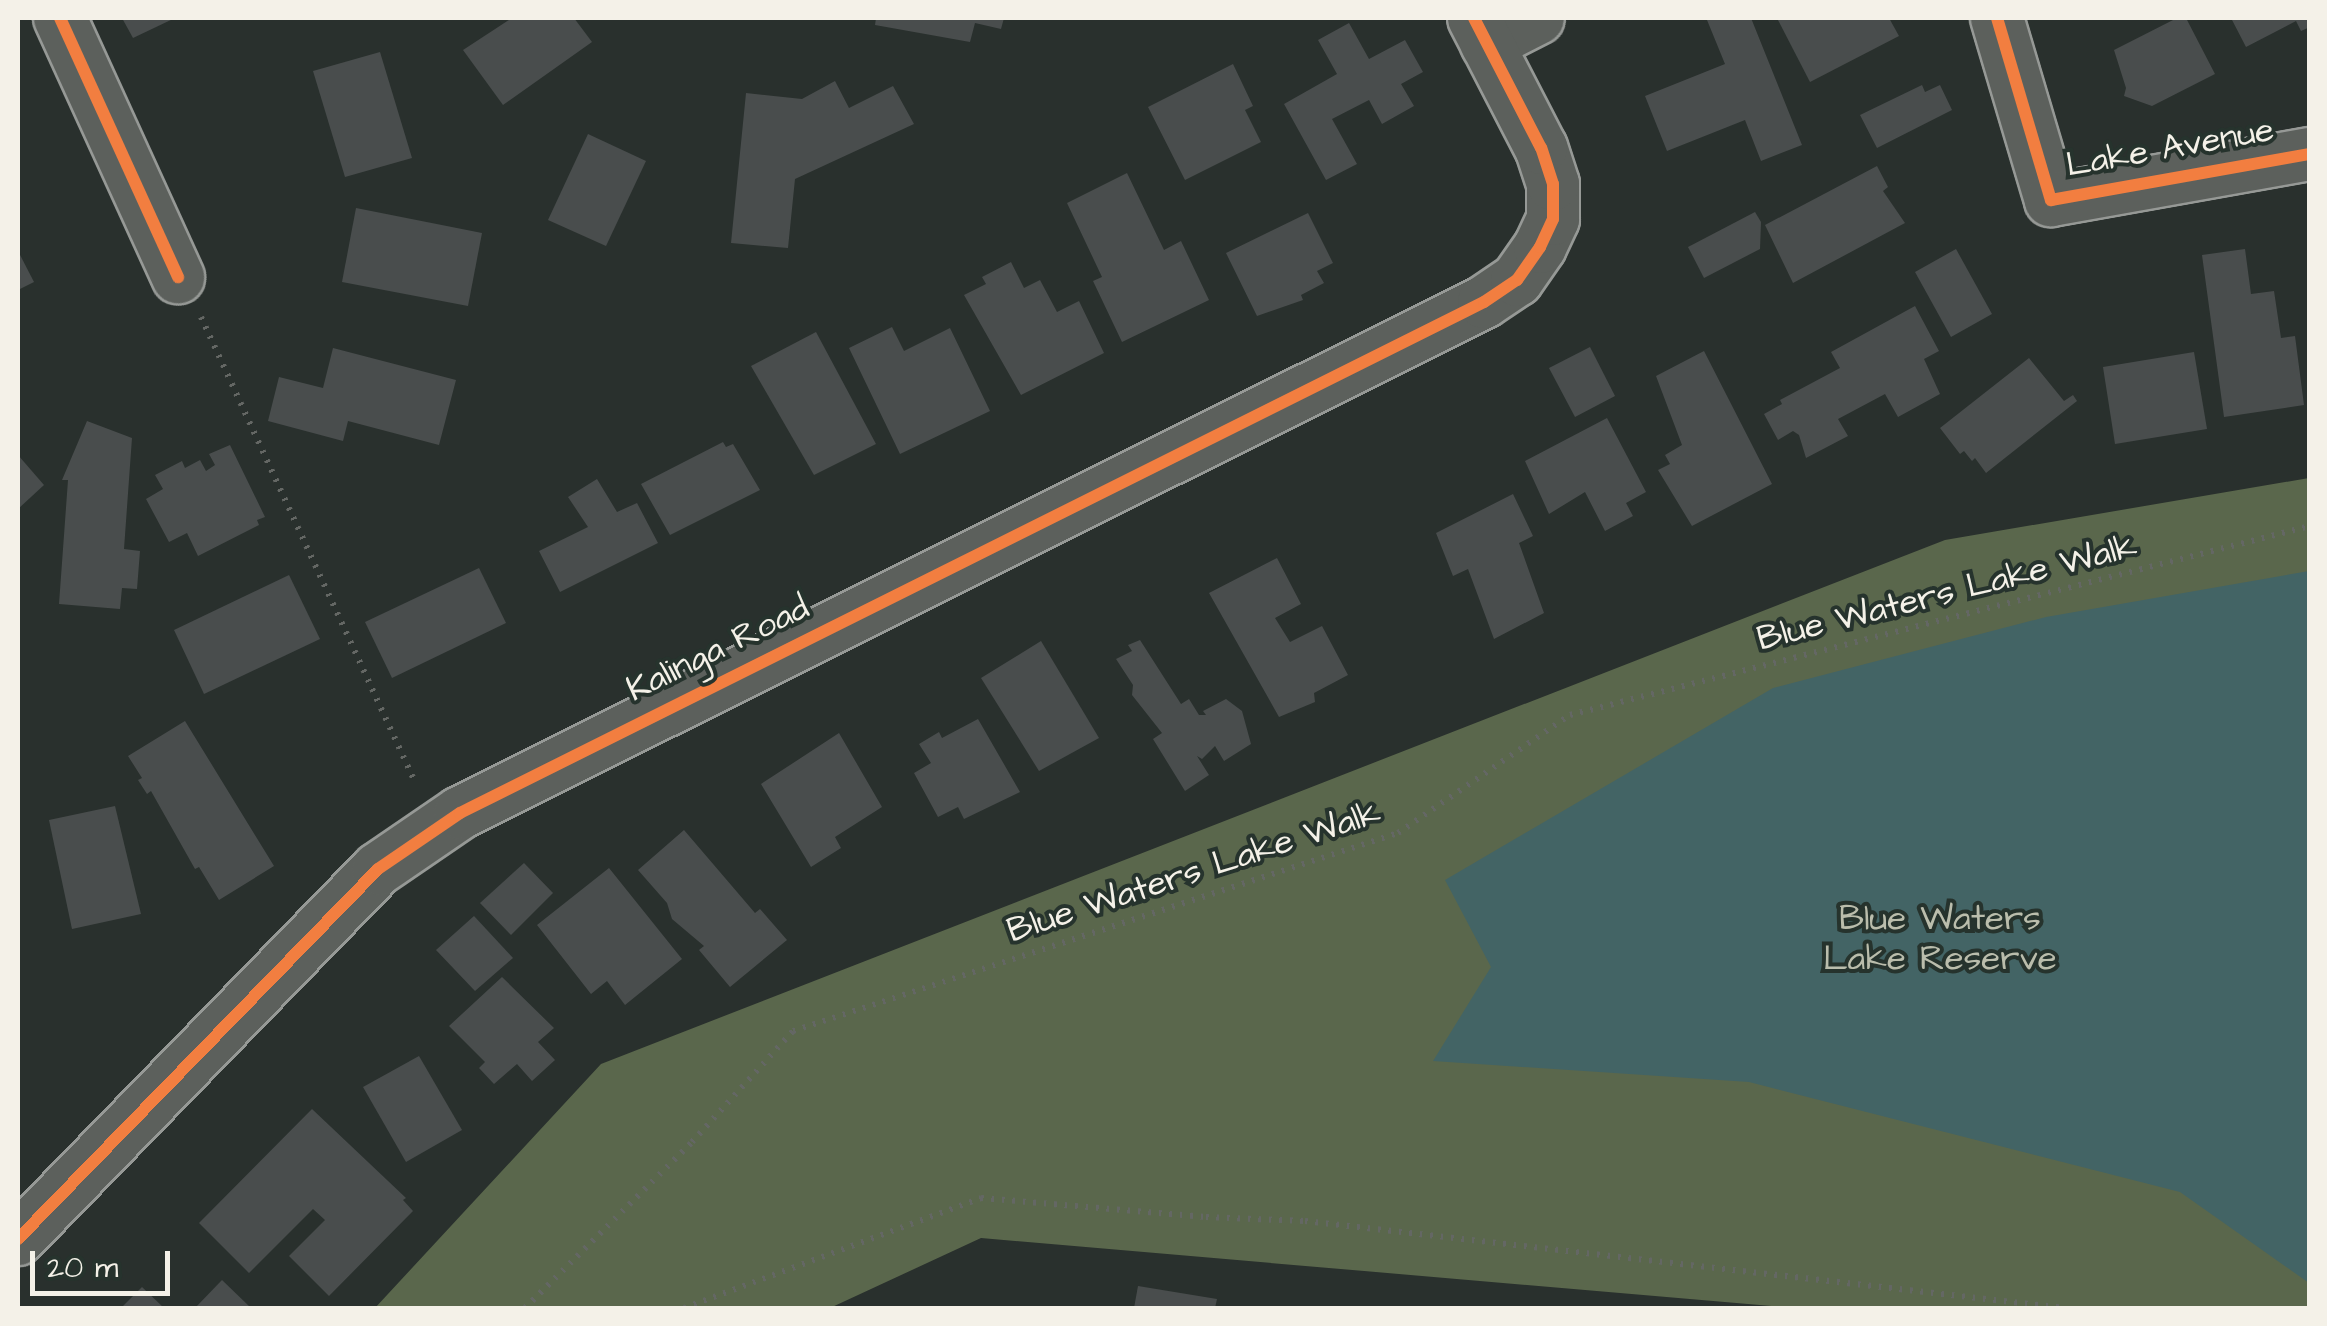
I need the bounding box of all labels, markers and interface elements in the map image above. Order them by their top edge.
street label: Lake Avenue [2063,109,2277,187]
street label: Blue Waters Lake Walk [1753,525,2141,661]
street label: Kalinga Road [620,587,816,711]
street label: Blue Waters Lake Walk [1002,792,1386,952]
park label: Blue Waters Lake Reserve [1823,898,2057,980]
scale bar [35,1231,175,1293]
text: 20 m [47,1247,118,1289]

